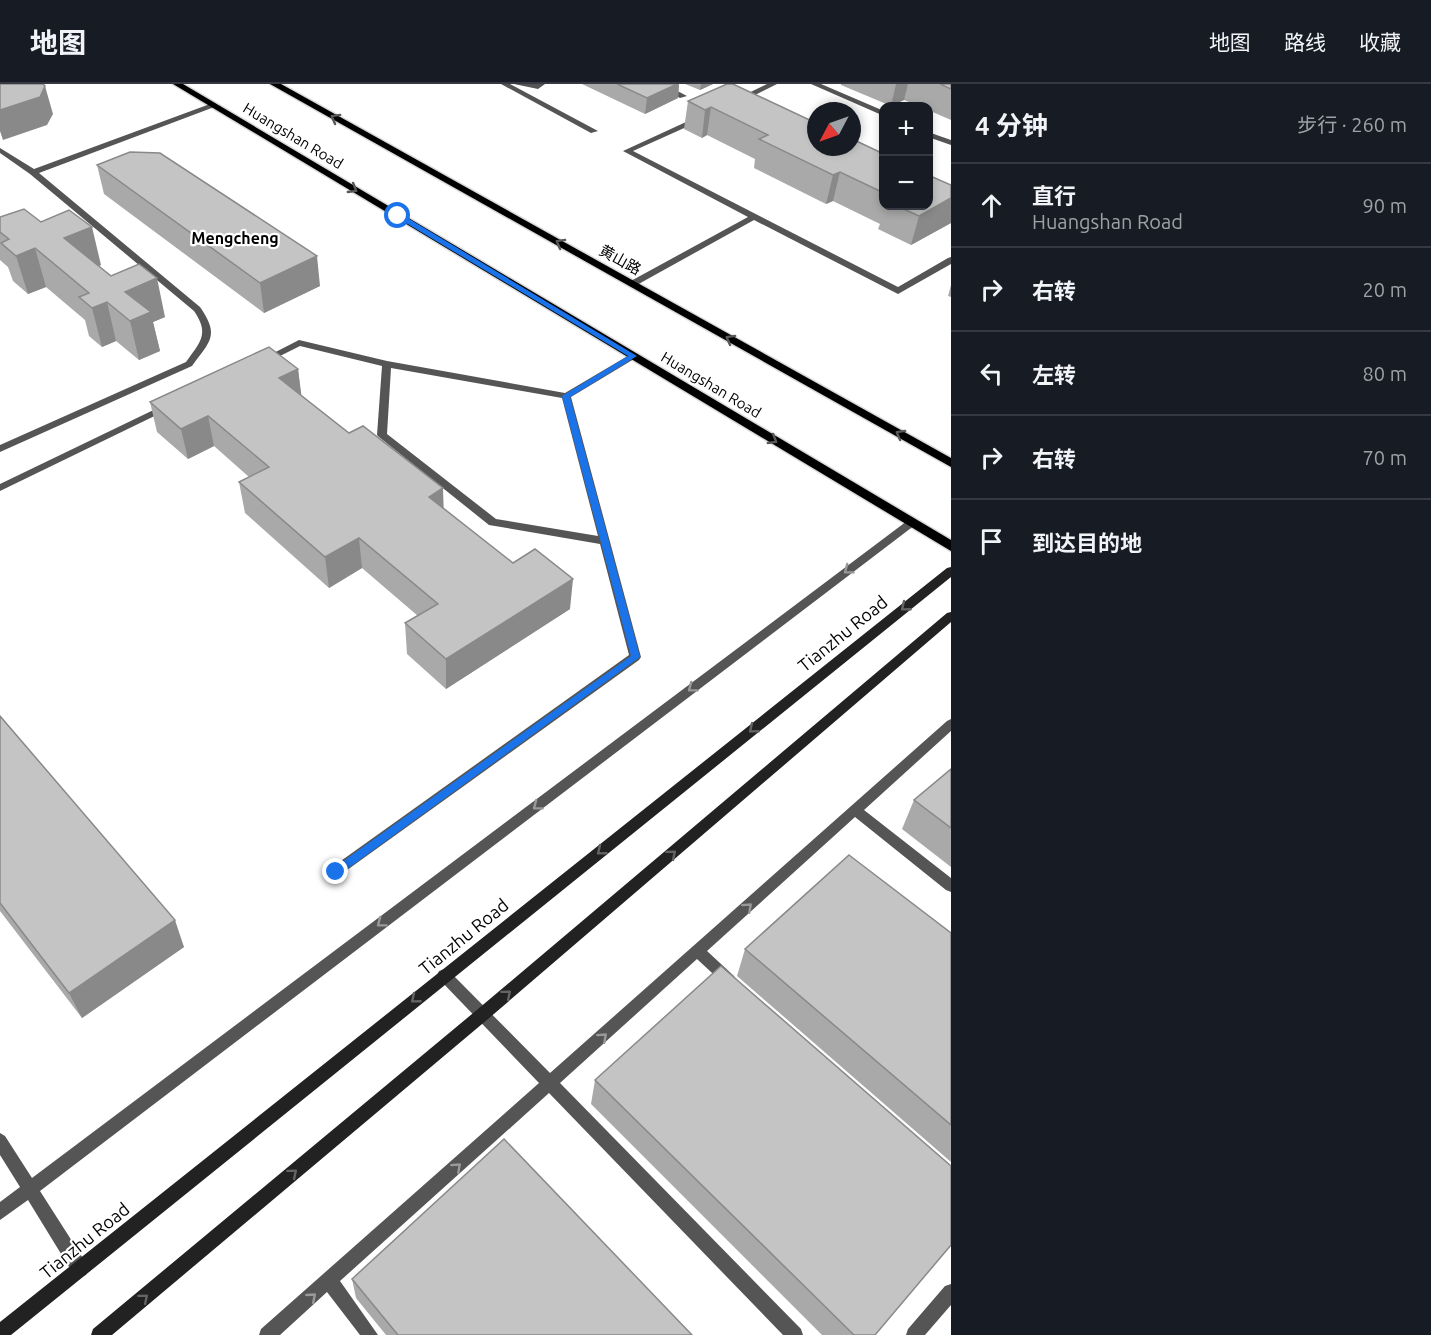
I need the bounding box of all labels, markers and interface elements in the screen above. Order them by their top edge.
text: 地图 [30,27,86,58]
text: 地图 [1209,30,1251,54]
text: 路线 [1284,30,1326,54]
text: 收藏 [1359,30,1401,54]
street label: Huangshan Road [240,99,346,172]
north arrow [807,102,861,156]
map controls [879,102,933,210]
button: + [879,102,933,156]
text: 4 分钟 [975,111,1048,140]
one-way arrow [330,113,341,125]
text: 步行 · 260 m [1297,113,1407,136]
button: − [879,156,933,210]
one-way arrow [347,182,357,193]
text: 直行 [1032,183,1076,208]
icon: ahead [975,189,1008,222]
text: 90 m [1363,194,1407,217]
route start [384,202,410,228]
text: Huangshan Road [1032,210,1183,233]
district label: Mengcheng [191,229,279,247]
one-way arrow [556,239,566,250]
street label: 黄山路 [596,241,644,278]
icon: right [975,273,1008,306]
text: 右转 [1032,278,1076,303]
text: 20 m [1363,278,1407,301]
one-way arrow [726,335,736,346]
street label: Huangshan Road [658,348,764,421]
icon: left [975,357,1008,390]
text: 左转 [1032,362,1076,387]
text: 80 m [1363,362,1407,385]
one-way arrow [896,430,906,441]
one-way arrow [767,432,777,444]
icon: right [975,441,1008,474]
text: 右转 [1032,446,1076,471]
text: 70 m [1363,446,1407,469]
icon: arrive [975,525,1008,558]
text: 到达目的地 [1032,530,1142,555]
one-way arrow [843,563,854,574]
street label: Tianzhu Road [794,591,891,675]
one-way arrow [901,600,912,611]
one-way arrow [688,681,699,692]
one-way arrow [749,722,760,733]
one-way arrow [532,798,543,809]
one-way arrow [596,843,607,854]
one-way arrow [665,850,676,861]
route end [322,858,348,884]
street label: Tianzhu Road [415,894,512,978]
one-way arrow [741,903,751,914]
one-way arrow [377,916,388,927]
one-way arrow [500,990,511,1001]
one-way arrow [411,991,422,1002]
one-way arrow [596,1033,606,1044]
one-way arrow [451,1163,461,1174]
one-way arrow [286,1169,297,1180]
street label: Tianzhu Road [36,1198,133,1282]
one-way arrow [305,1293,316,1304]
one-way arrow [137,1294,148,1305]

